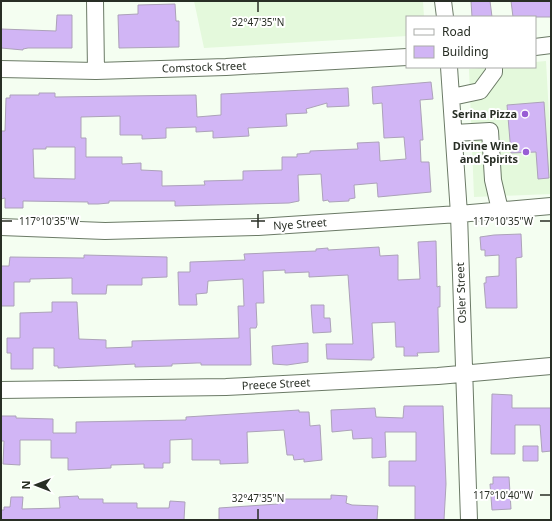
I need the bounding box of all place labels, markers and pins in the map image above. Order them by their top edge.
place label: Serina Pizza [452,106,517,121]
marker: Serina Pizza [520,109,530,119]
place label: Divine Wine and Spirits [453,138,518,166]
marker: Divine Wine and Spirits [521,147,531,157]

